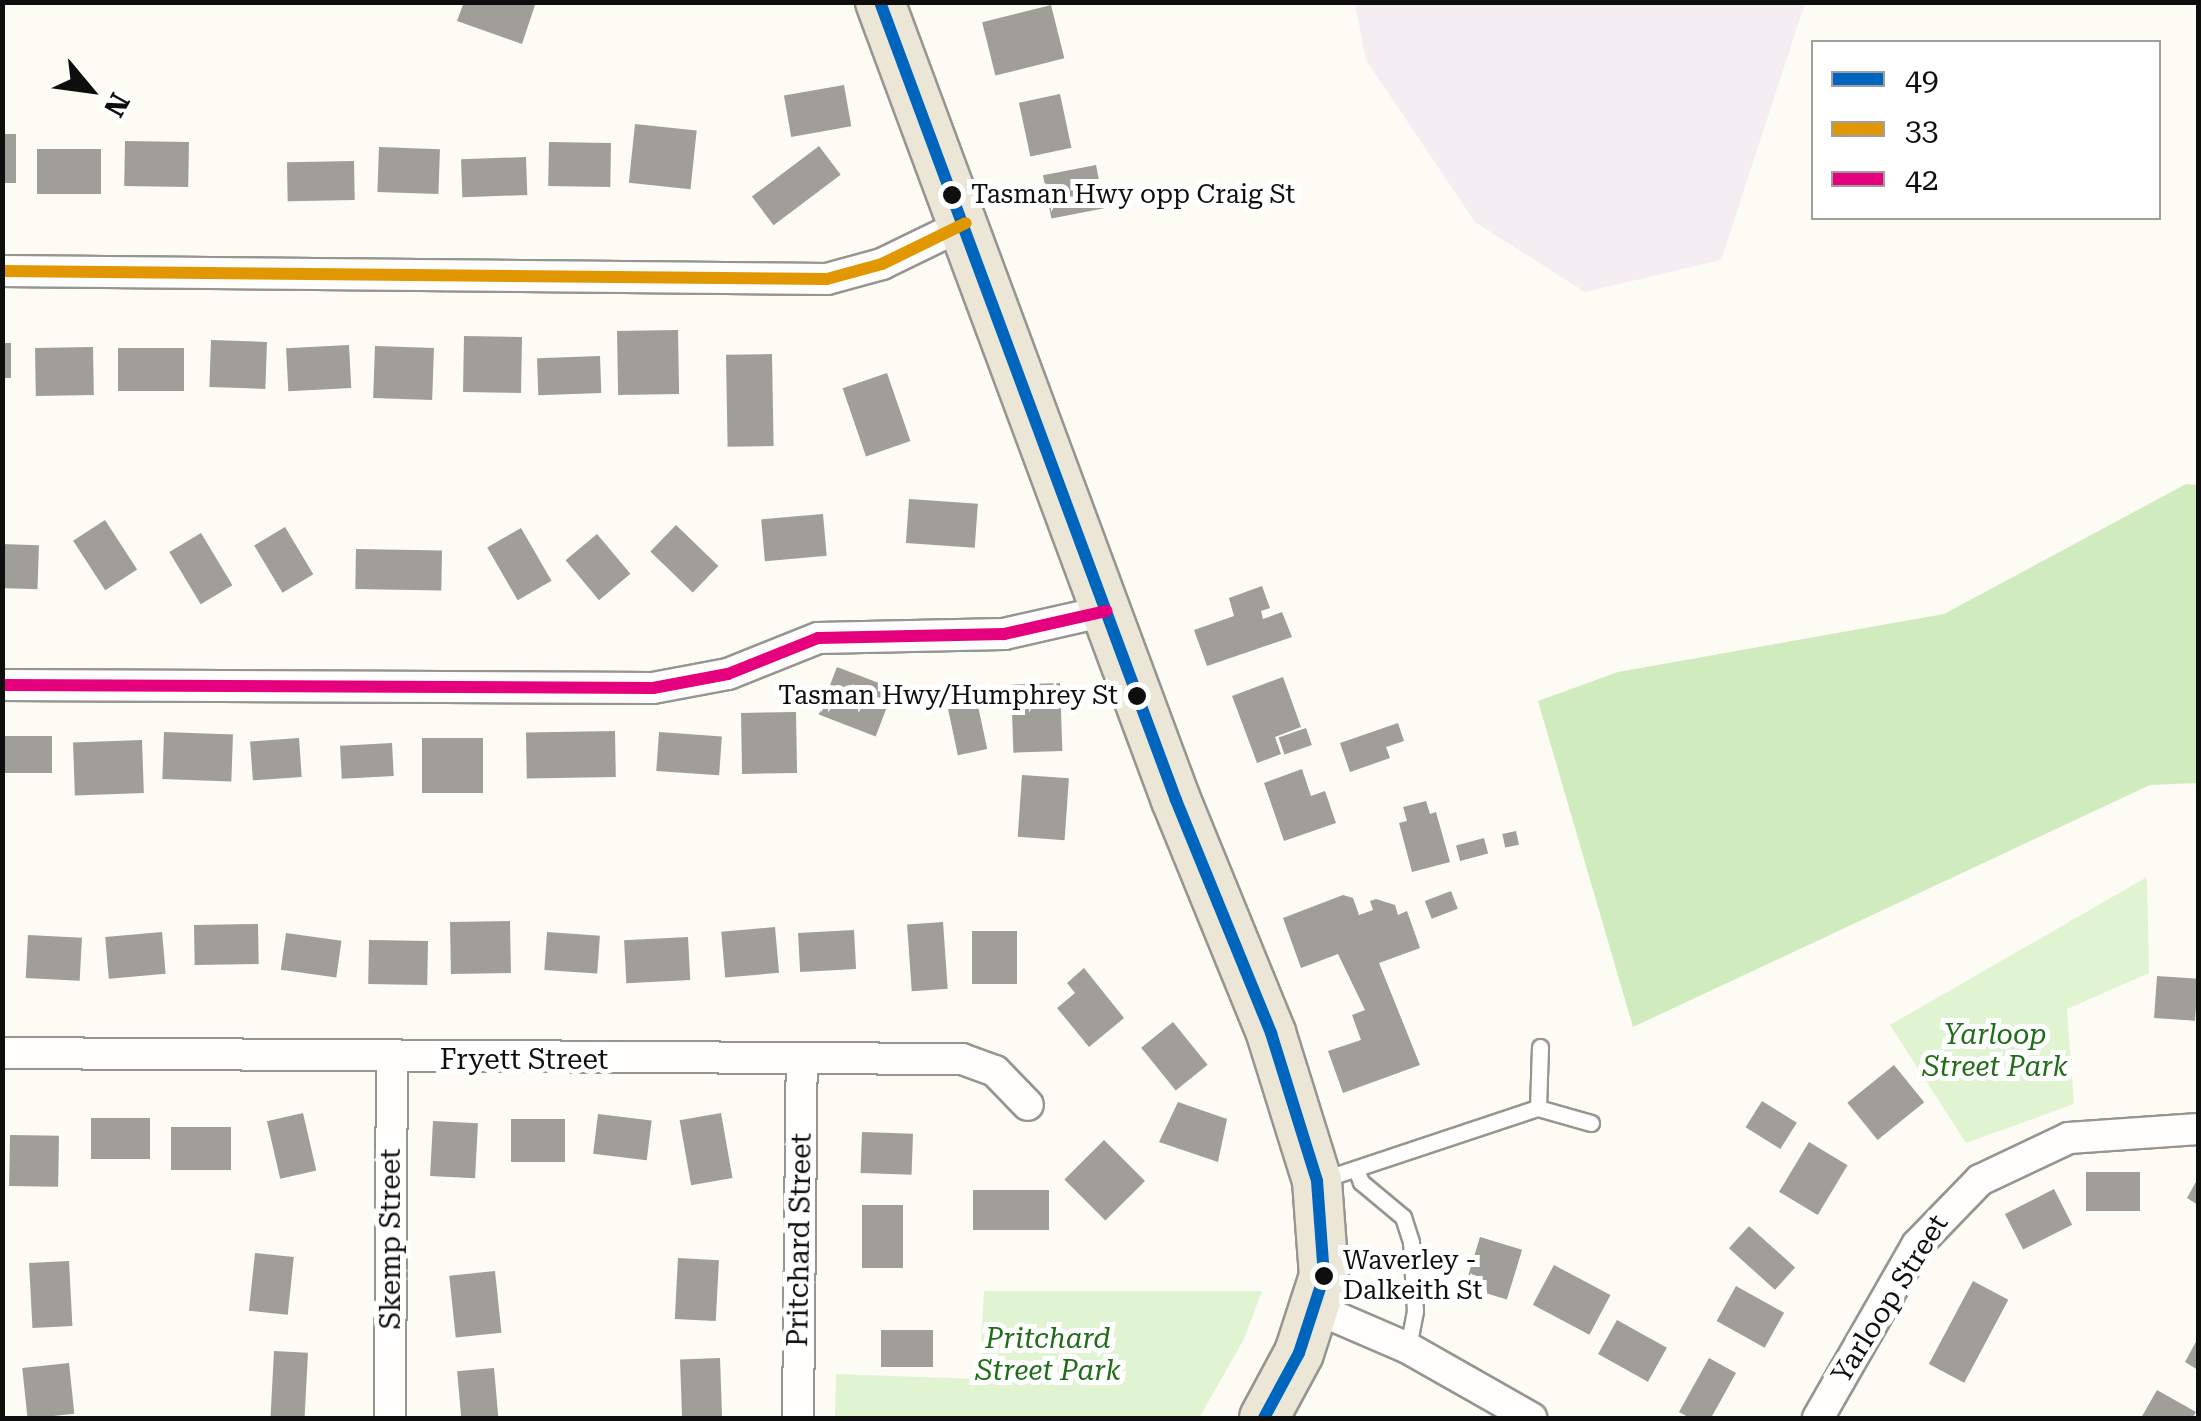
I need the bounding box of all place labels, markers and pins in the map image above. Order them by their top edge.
place label: Tasman Hwy opp Craig St [971,179,1295,211]
marker: Tasman Hwy opp Craig St [942,185,962,205]
place label: Tasman Hwy/Humphrey St [778,680,1118,712]
marker: Tasman Hwy/Humphrey St [1127,686,1147,706]
place label: Waverley - Dalkeith St [1343,1245,1482,1306]
marker: Waverley - Dalkeith St [1314,1266,1334,1286]

